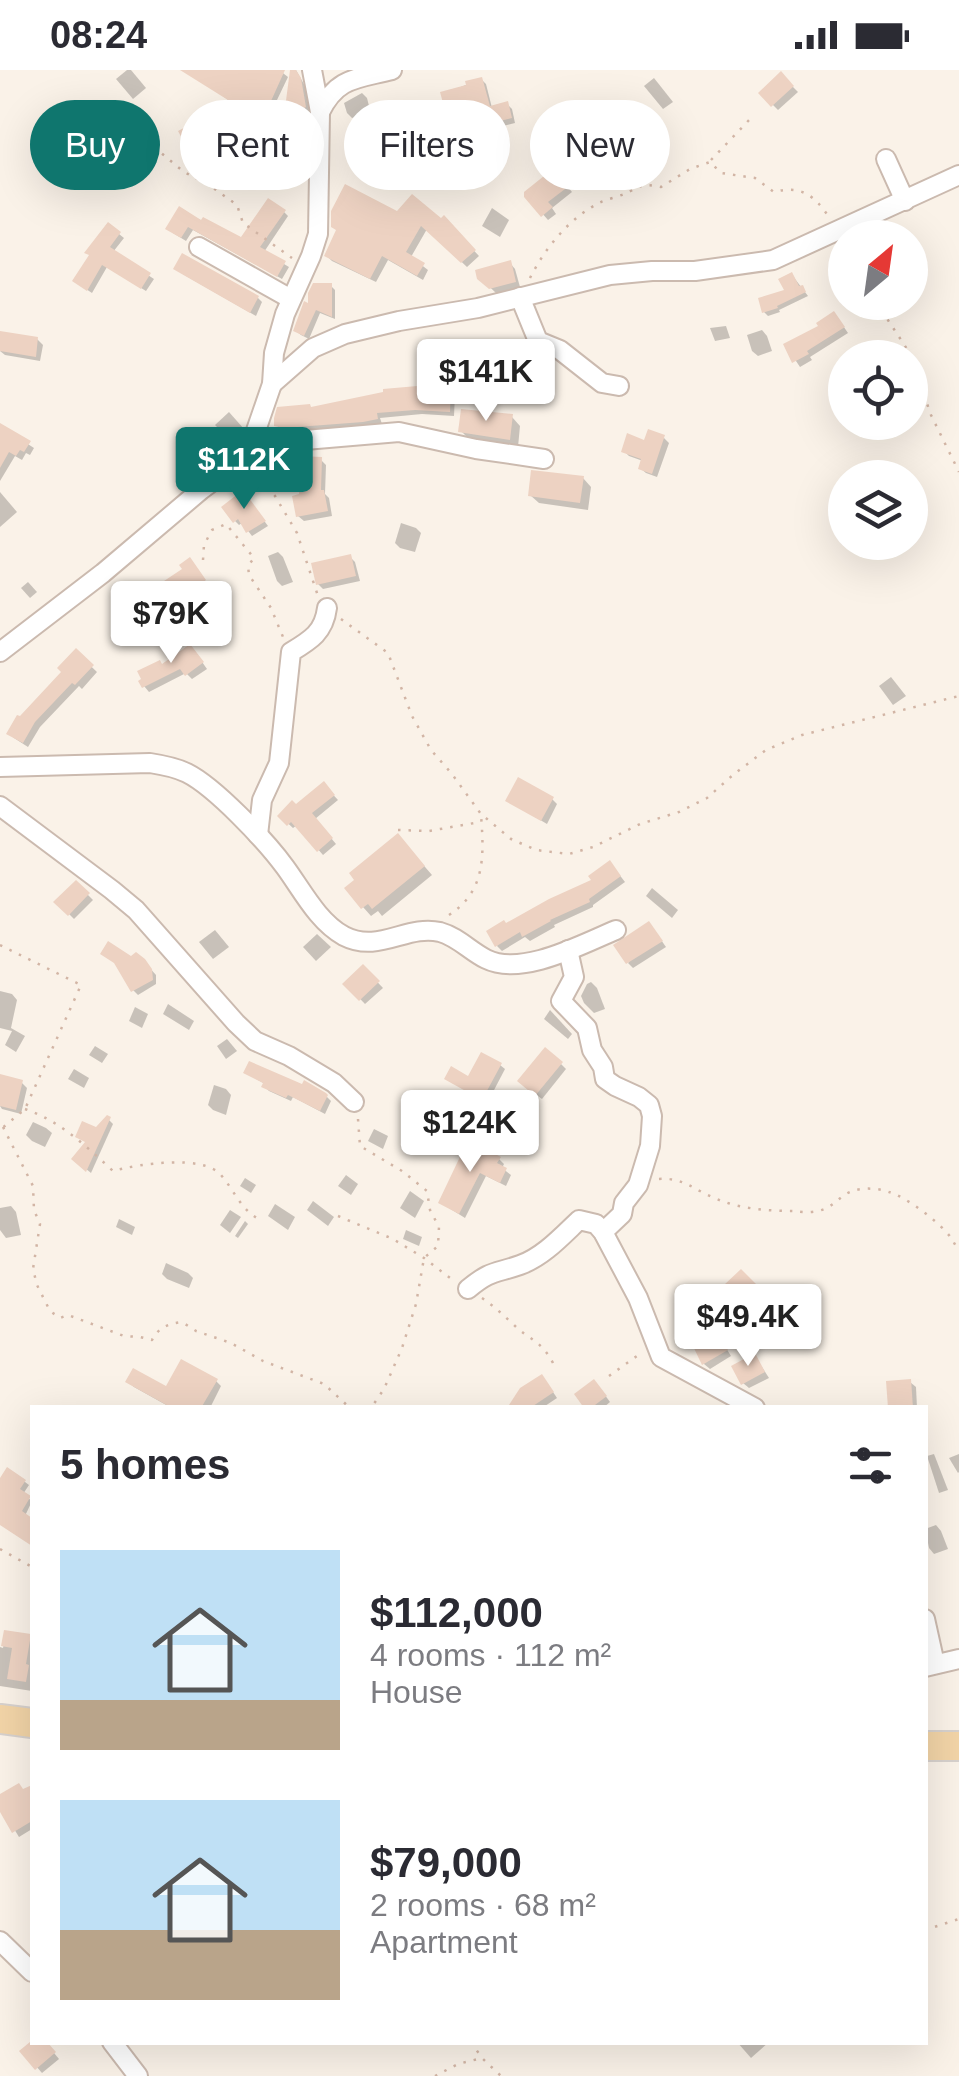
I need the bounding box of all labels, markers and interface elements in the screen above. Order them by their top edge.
text: 08:24 [50,14,147,56]
chip: Buy [30,100,160,190]
chip: Rent [180,100,324,190]
chip: Filters [344,100,510,190]
chip: New [530,100,670,190]
north arrow [828,220,928,320]
map controls [828,220,928,560]
pin: $141K [416,339,556,424]
button: locate [828,340,928,440]
text: $141K [439,353,533,389]
pin: $112K [174,427,314,512]
text: $112K [198,441,290,477]
button: layers [828,460,928,560]
pin: $79K [112,581,230,666]
text: $79K [133,595,209,631]
pin: $124K [400,1090,540,1175]
text: $124K [423,1104,517,1140]
pin: $49.4K [667,1284,829,1369]
text: $49.4K [696,1298,800,1334]
icon: filters [843,1438,898,1493]
text: 5 homes [60,1441,230,1488]
text: $112,000 [370,1589,543,1636]
icon: home [140,1590,260,1710]
text: 4 rooms · 112 m² [370,1637,611,1673]
text: House [370,1674,463,1710]
text: $79,000 [370,1839,522,1886]
icon: home [140,1840,260,1960]
text: 2 rooms · 68 m² [370,1887,596,1923]
text: Apartment [370,1924,518,1960]

